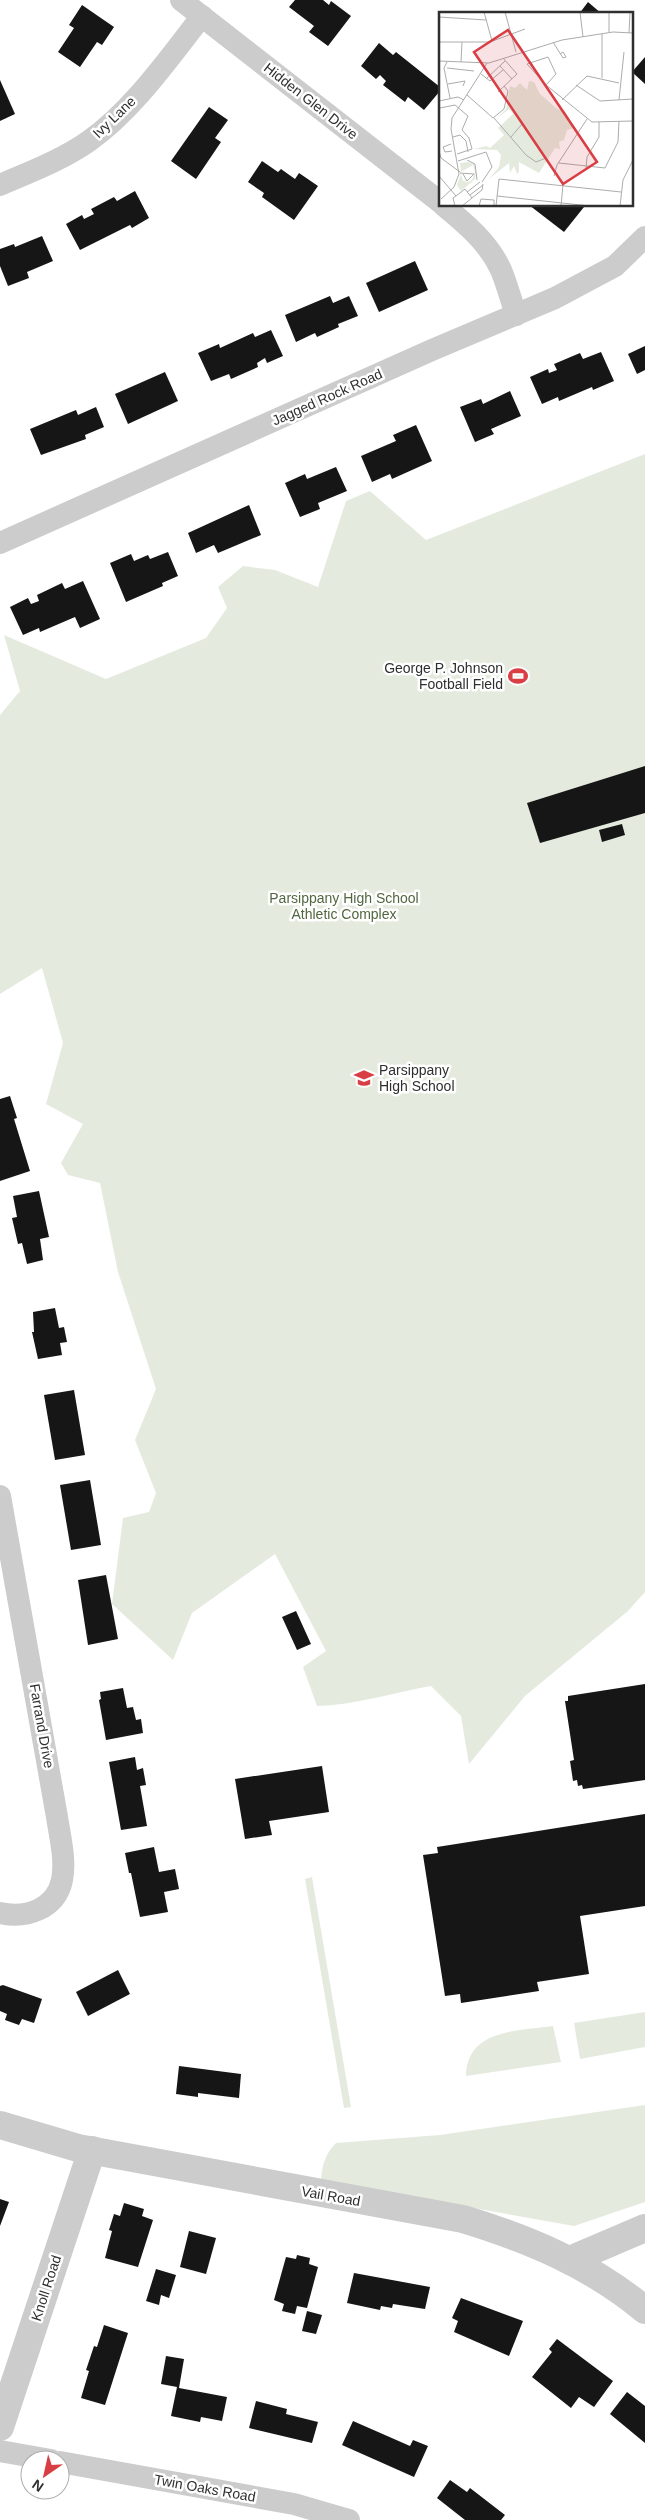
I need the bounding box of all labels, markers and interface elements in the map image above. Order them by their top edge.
inset map [439,12,632,206]
street label: Hidden Glen Drive [261,59,361,143]
street label: Ivy Lane [89,93,139,141]
street label: Jagged Rock Road [269,365,385,429]
place label: George P. Johnson Football Field [384,660,503,692]
sports icon: George P. Johnson Football Field [507,665,529,687]
park label: Parsippany High School Athletic Complex [269,890,419,922]
place label: Parsippany High School [379,1062,455,1094]
school or university icon: Parsippany High School [353,1067,375,1089]
street label: Farrand Drive [27,1682,57,1770]
street label: Vail Road [300,2183,362,2209]
street label: Knoll Road [28,2253,64,2323]
north arrow [20,2450,70,2500]
street label: Twin Oaks Road [153,2471,257,2505]
text: N [29,2476,46,2495]

